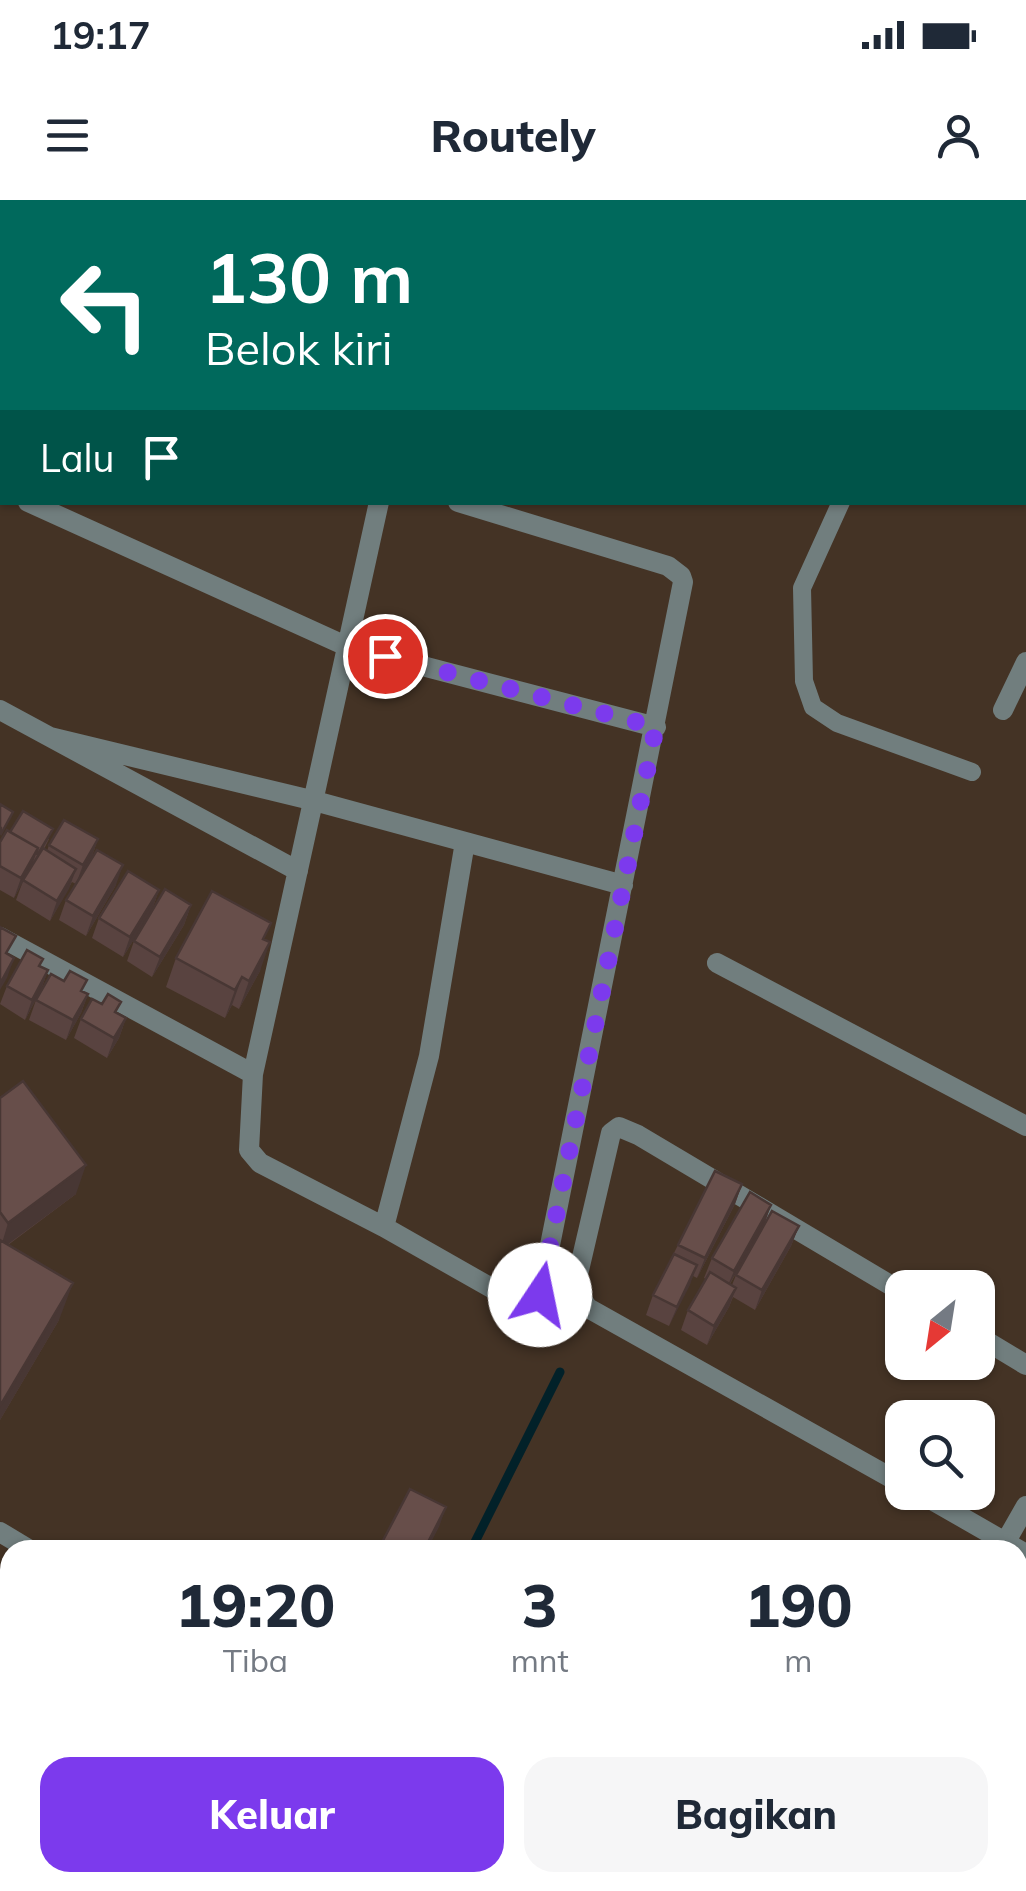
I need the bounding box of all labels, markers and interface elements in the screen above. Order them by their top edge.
text: 19:17 [50,11,151,59]
text: Routely [430,107,596,163]
icon: menu [40,108,95,163]
icon: person [931,108,986,163]
text: 130 m [205,233,413,321]
icon: left [40,240,170,370]
text: Belok kiri [205,320,392,376]
icon: arrive [134,430,189,485]
text: Lalu [40,434,114,482]
pin [343,614,428,699]
icon: arrive [358,629,413,684]
position arrow [488,1243,592,1347]
north arrow [885,1270,995,1380]
map controls [885,1270,995,1510]
button: search [885,1400,995,1510]
text: 19:20 [176,1567,335,1642]
text: 3 [522,1567,558,1642]
text: 190 [744,1567,852,1642]
text: Tiba [223,1640,288,1680]
text: mnt [511,1640,569,1680]
text: m [784,1640,812,1680]
button: Keluar [40,1757,504,1872]
button: Bagikan [524,1757,988,1872]

